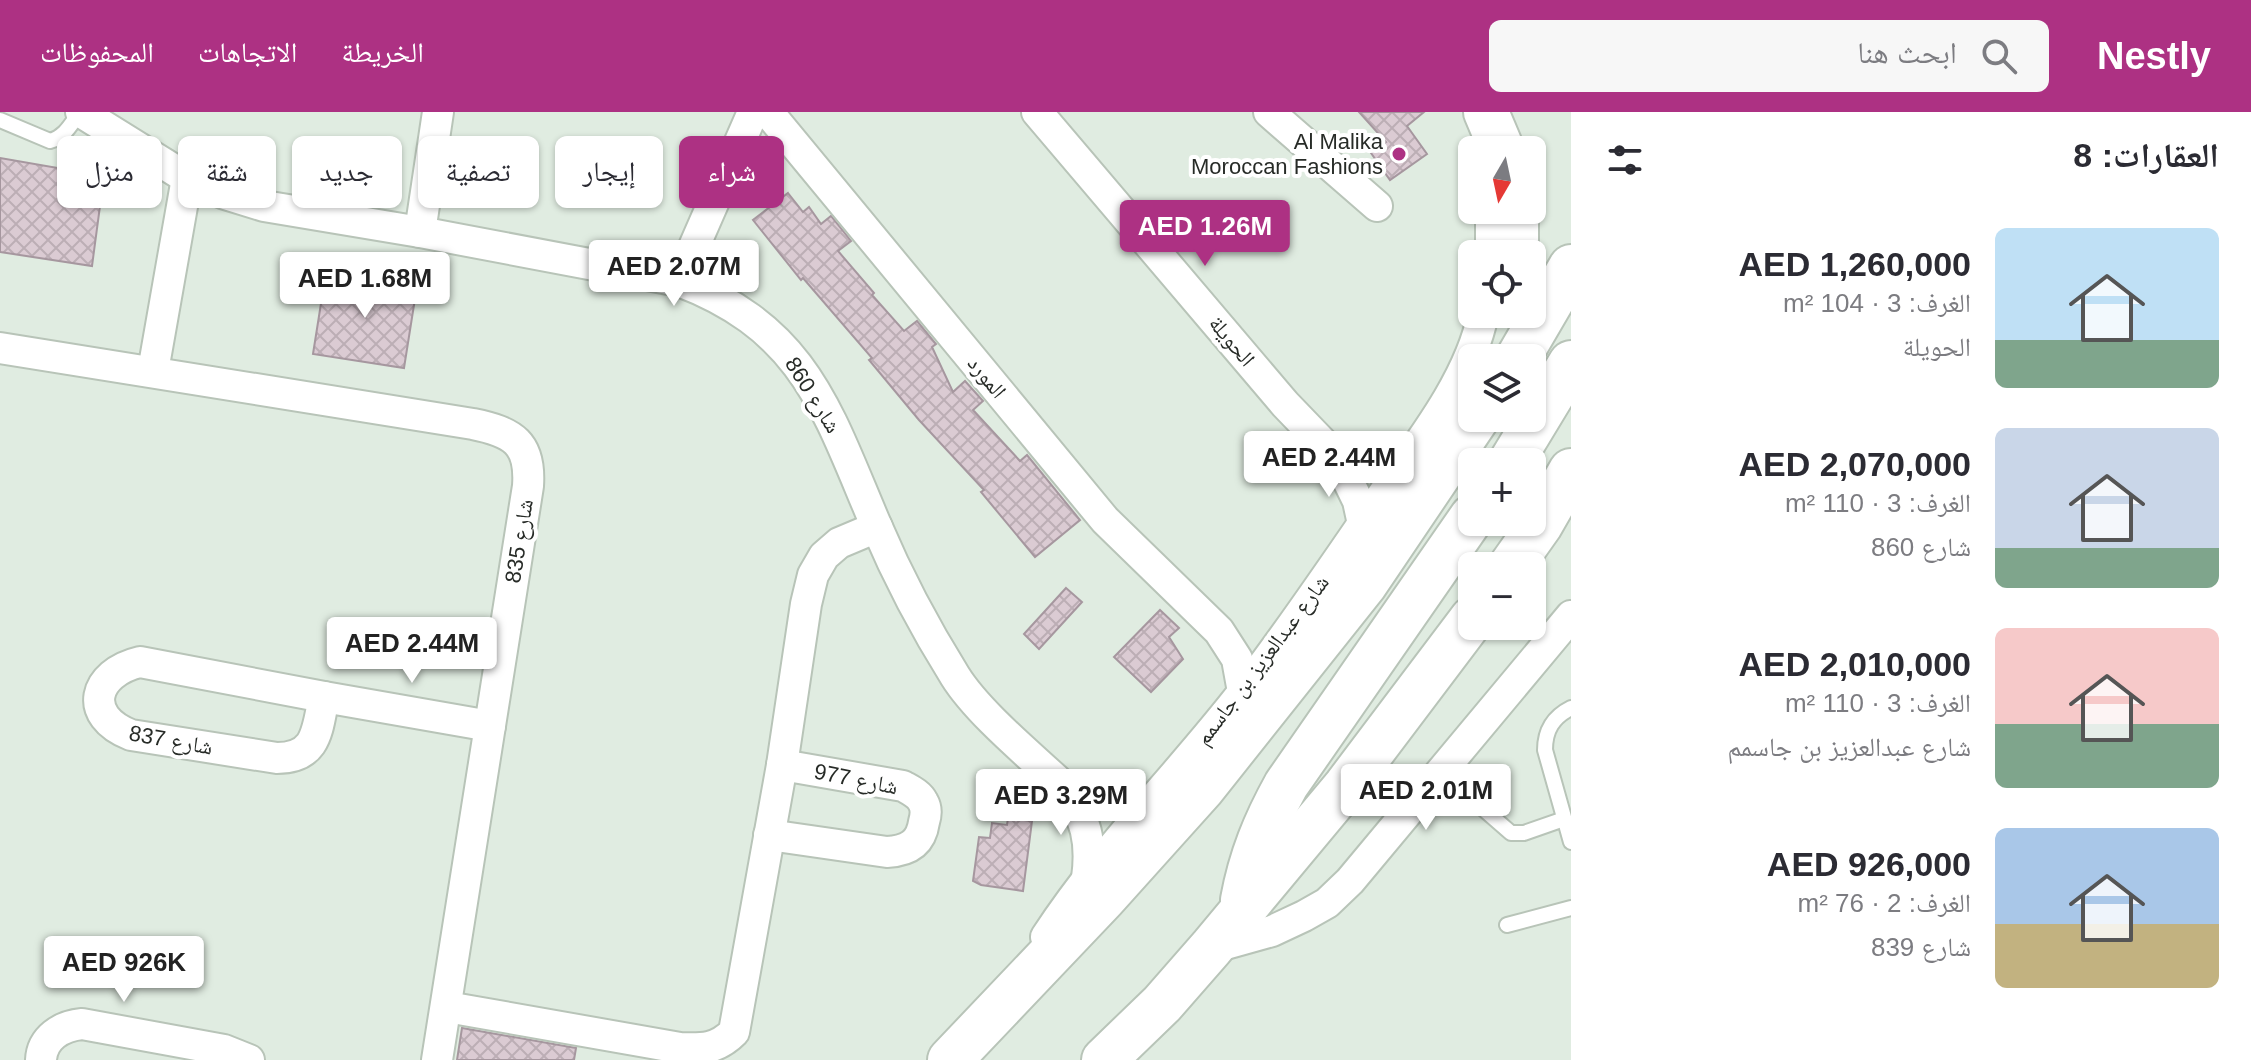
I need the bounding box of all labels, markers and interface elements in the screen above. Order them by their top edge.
search box [1489,20,2049,92]
icon: search [1977,34,2021,78]
text: Nestly [2097,35,2211,77]
text: ابحث هنا [1857,36,1957,69]
text: المحفوظات [40,37,154,68]
text: الاتجاهات [198,37,297,68]
text: الخريطة [341,37,424,68]
place label: Al Malika Moroccan Fashions [1191,129,1384,179]
chip: منزل [57,136,162,208]
chip: شقة [178,136,276,208]
chip: جديد [292,136,402,208]
chip: تصفية [418,136,539,208]
chip: إيجار [555,136,663,208]
chip: شراء [679,136,784,208]
north arrow [1458,136,1546,224]
map controls [1458,136,1546,640]
text: العقارات: 8 [2073,136,2219,174]
icon: filters [1603,138,1647,182]
marker: Al Malika Moroccan Fashions [1390,145,1408,163]
pin: AED 1.26M [1113,200,1297,268]
text: AED 1.26M [1138,211,1272,241]
pin: AED 2.07M [582,240,766,308]
button: locate [1458,240,1546,328]
text: AED 1,260,000 [1739,245,1971,283]
text: AED 2.07M [607,251,741,281]
pin: AED 1.68M [273,252,457,320]
icon: home [2059,260,2155,356]
text: AED 1.68M [298,263,432,293]
text: الغرف: 3 · 104 m² [1783,288,1971,318]
street label: الحويلة [1204,311,1260,371]
text: الحويلة [1903,332,1971,362]
button: layers [1458,344,1546,432]
street label: المورد [963,351,1011,403]
street label: شارع 860 [779,352,846,438]
pin: AED 2.44M [1237,431,1421,499]
text: AED 2.44M [1262,442,1396,472]
text: AED 2,070,000 [1739,445,1971,483]
button: + [1458,448,1546,536]
icon: home [2059,460,2155,556]
text: الغرف: 3 · 110 m² [1785,488,1971,518]
street label: شارع 835 [500,497,539,585]
text: شارع 860 [1871,532,1971,562]
button: − [1458,552,1546,640]
street label: شارع عبدالعزيز بن جاسمم [1190,570,1336,751]
pin: AED 2.44M [320,617,504,685]
text: AED 2.44M [345,628,479,658]
text: AED 2,010,000 [1739,645,1971,683]
icon: home [2059,660,2155,756]
text: الغرف: 3 · 110 m² [1785,688,1971,718]
street label: شارع 837 [127,720,215,761]
text: شارع عبدالعزيز بن جاسمم [1727,732,1971,762]
street label: شارع 977 [812,759,900,800]
pin: AED 2.01M [1334,764,1518,832]
pin: AED 3.29M [969,769,1153,837]
text: AED 2.01M [1359,775,1493,805]
text: AED 3.29M [994,780,1128,810]
text: AED 926,000 [1767,845,1971,883]
icon: home [2059,860,2155,956]
text: الغرف: 2 · 76 m² [1797,888,1971,918]
text: شارع 839 [1871,932,1971,962]
pin: AED 926K [41,936,207,1004]
text: AED 926K [62,947,186,977]

